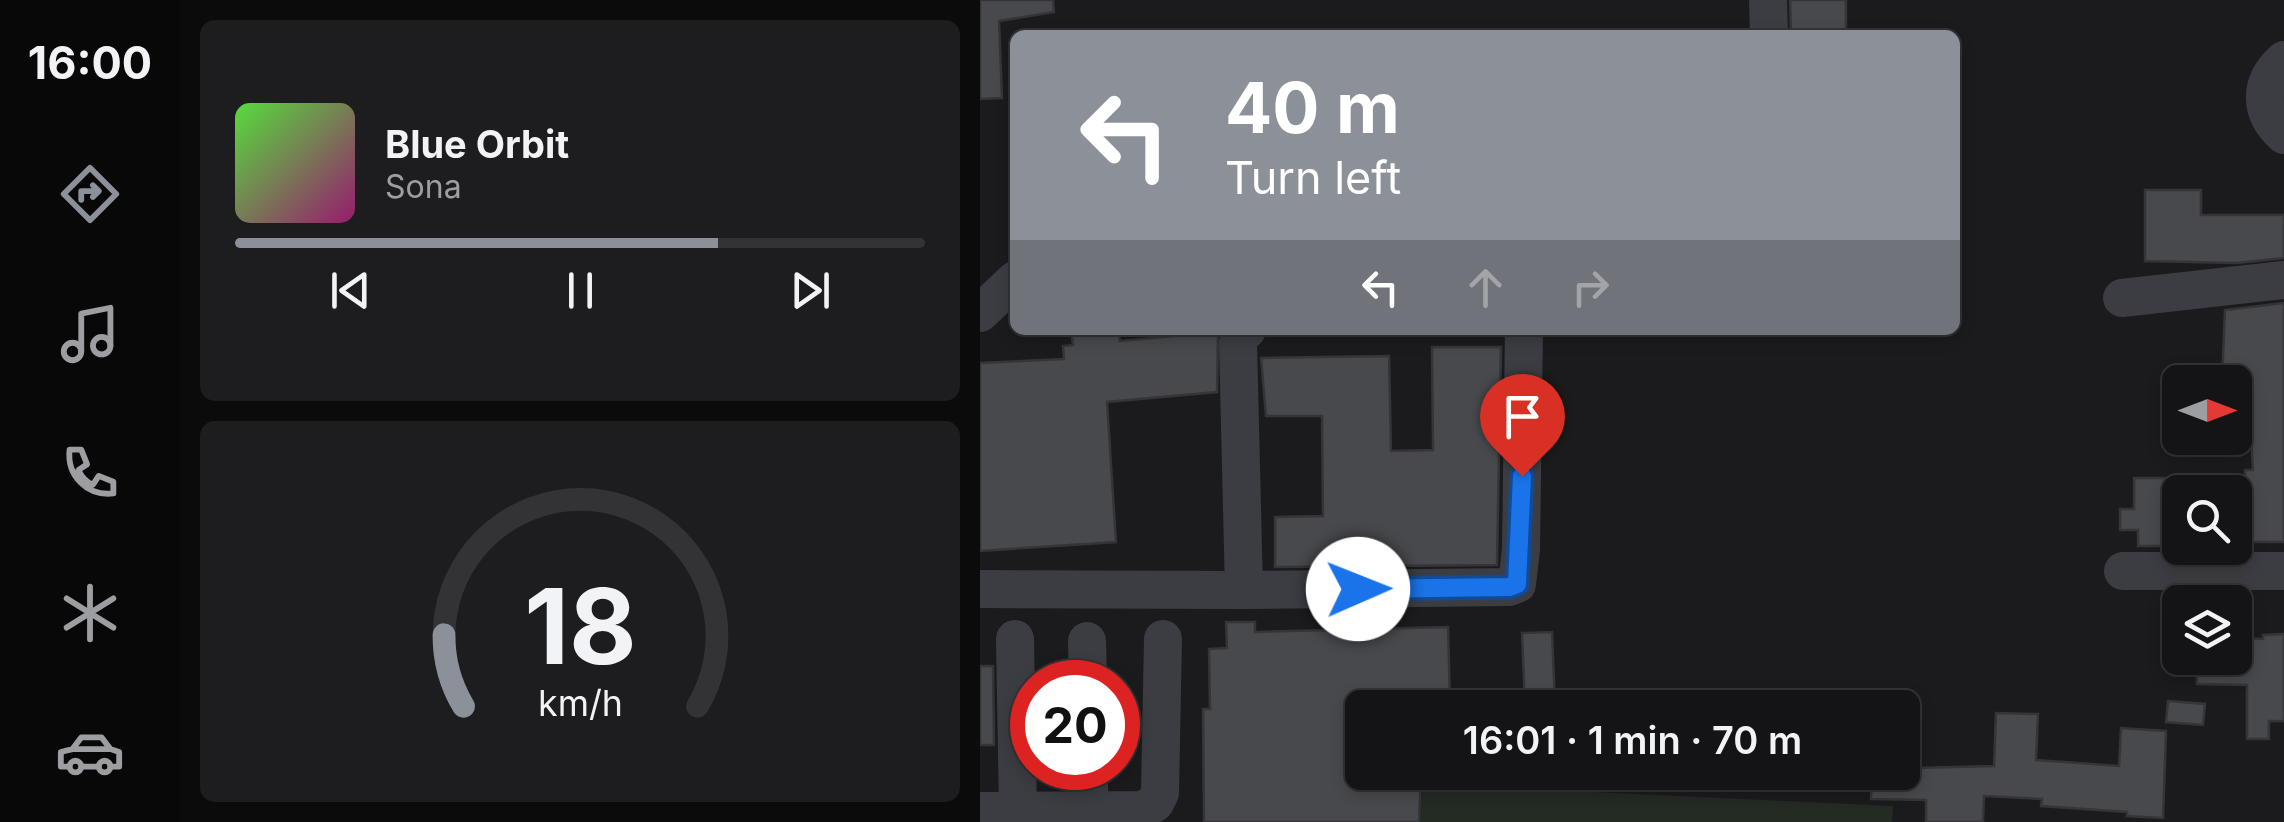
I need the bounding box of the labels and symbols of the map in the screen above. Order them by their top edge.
north arrow [2162,365,2252,455]
pin [1480,374,1565,477]
position arrow [1306,537,1410,641]
speed limit sign: 20 [1010,660,1140,790]

